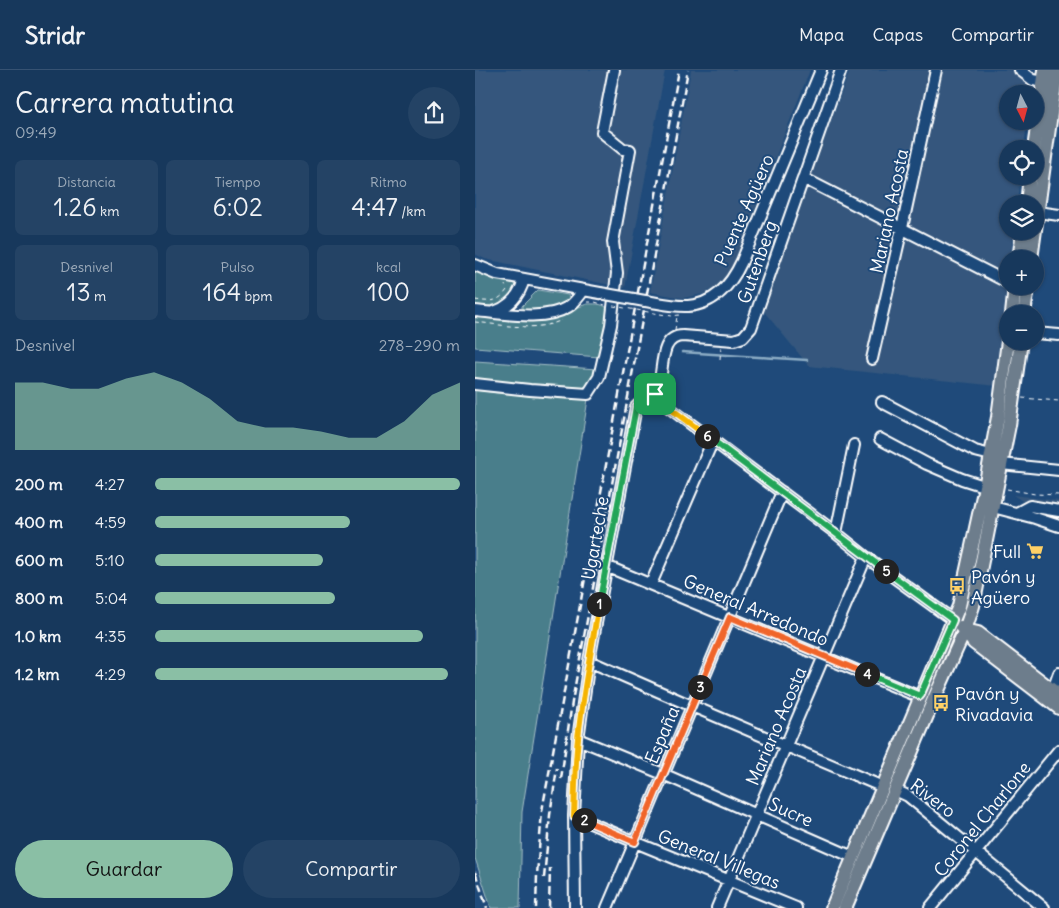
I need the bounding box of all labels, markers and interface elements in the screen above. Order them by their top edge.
text: Stridr [25,20,85,50]
text: Mapa [799,23,844,46]
text: Capas [872,23,923,46]
text: Compartir [951,23,1034,46]
text: Carrera matutina [15,85,234,121]
north arrow [999,85,1044,130]
map controls [999,85,1044,350]
button: share [408,87,460,139]
text: 09:49 [15,122,57,142]
button: locate [999,140,1044,185]
street label: Mariano Acosta [865,147,913,275]
street label: Puente Agüero [709,150,779,270]
text: Distancia [57,173,116,191]
text: Tiempo [214,173,261,191]
text: Ritmo [370,173,407,191]
text: 1.26 [54,191,97,223]
text: 6:02 [212,191,263,223]
text: 4:47 [351,191,398,223]
button: layers [999,195,1044,240]
text: km [97,202,119,220]
text: /km [398,202,426,220]
street label: Gutenberg [732,217,782,307]
button: + [999,250,1044,295]
text: Desnivel [60,258,113,276]
text: Pulso [221,258,254,276]
text: kcal [376,258,401,276]
text: 13 [67,276,91,308]
text: 164 [202,276,241,308]
text: 100 [367,276,410,308]
text: m [91,287,106,305]
text: bpm [241,287,273,305]
button: − [999,305,1044,350]
text: Desnivel [15,335,75,355]
text: 278–290 m [379,335,460,355]
pin [634,373,676,415]
icon: arrive [641,380,669,408]
pin: 6 [695,424,719,448]
text: 6 [703,427,712,445]
text: 200 m [15,474,63,494]
text: 4:27 [95,474,124,494]
street label: Ugarteche [576,494,614,582]
text: 400 m [15,512,63,532]
text: 4:59 [95,512,126,532]
place label: Full [993,540,1021,563]
supermarket icon: Full [1025,541,1045,561]
text: 600 m [15,550,63,570]
text: 5:10 [95,550,125,570]
pin: 5 [873,558,899,584]
text: 5 [882,562,891,580]
place label: Pavón y Agüero [971,565,1035,609]
street label: General Arredondo [680,569,832,651]
bus stop icon: Pavón y Agüero [947,576,967,596]
text: 800 m [15,588,63,608]
text: 5:04 [95,588,128,608]
pin: 1 [587,592,611,616]
text: 1 [597,595,602,613]
text: 1.0 km [15,626,61,646]
text: 4:35 [95,626,126,646]
pin: 4 [855,662,879,686]
street label: Mariano Acosta [741,663,811,789]
text: 1.2 km [15,664,59,684]
text: 4:29 [95,664,126,684]
text: 4 [863,665,872,683]
pin: 3 [687,674,713,700]
text: 3 [697,678,704,696]
place label: Pavón y Rivadavia [955,682,1033,726]
bus stop icon: Pavón y Rivadavia [931,693,951,713]
street label: España [640,703,684,767]
street label: Coronel Charlone [928,757,1036,881]
street label: Rivero [906,773,960,823]
street label: Sucre [765,792,817,832]
pin: 2 [571,808,597,832]
text: 2 [581,811,588,829]
street label: General Villegas [654,824,784,894]
button: Guardar [15,840,233,898]
button: Compartir [243,840,460,898]

